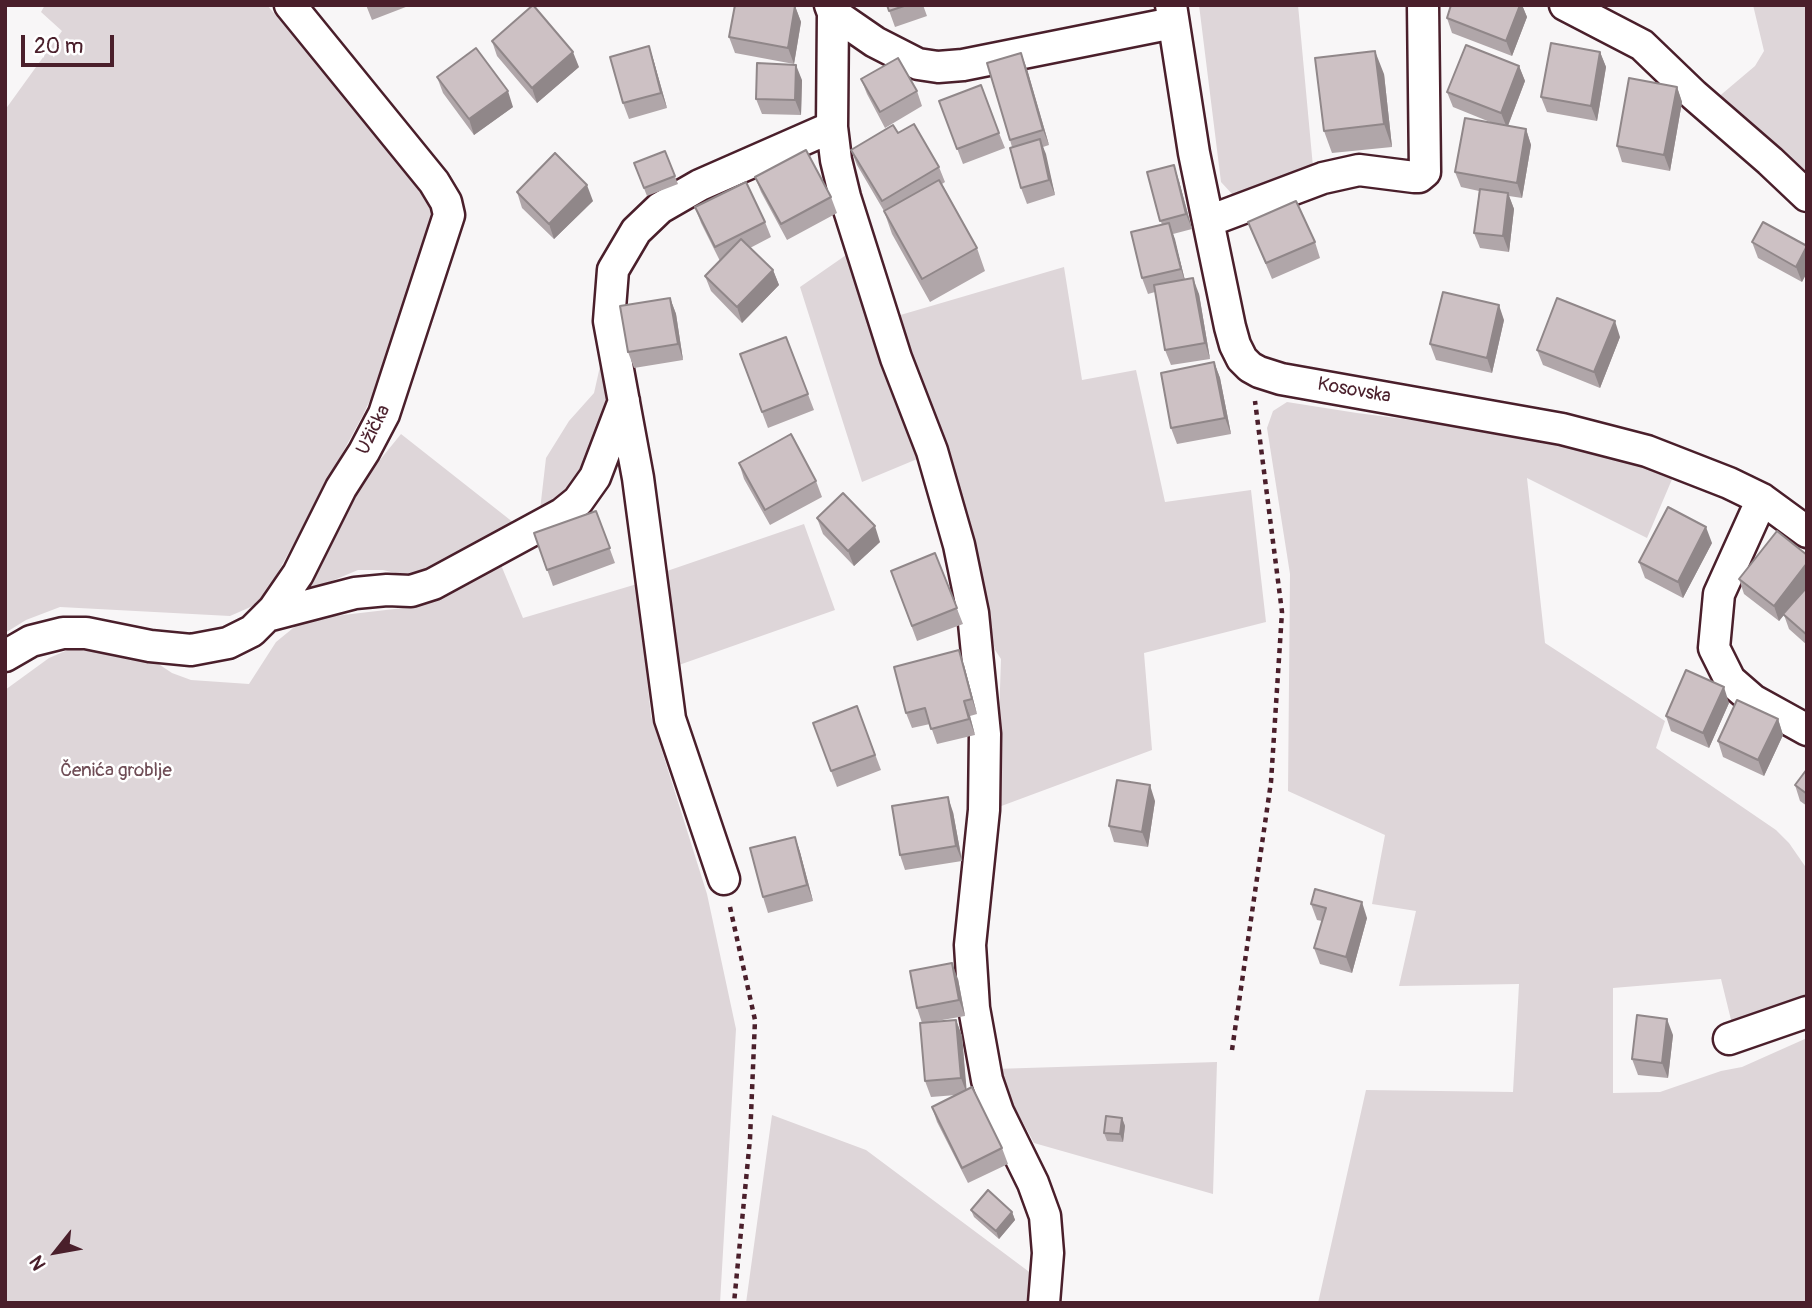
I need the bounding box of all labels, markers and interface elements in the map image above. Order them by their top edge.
scale bar [24,21,117,65]
text: 20 m [34,33,83,60]
street label: Kosovska [1316,373,1392,409]
street label: Užička [352,401,396,459]
park label: Čenića groblje [60,760,172,782]
north arrow [21,1217,91,1287]
text: N [24,1251,52,1275]

